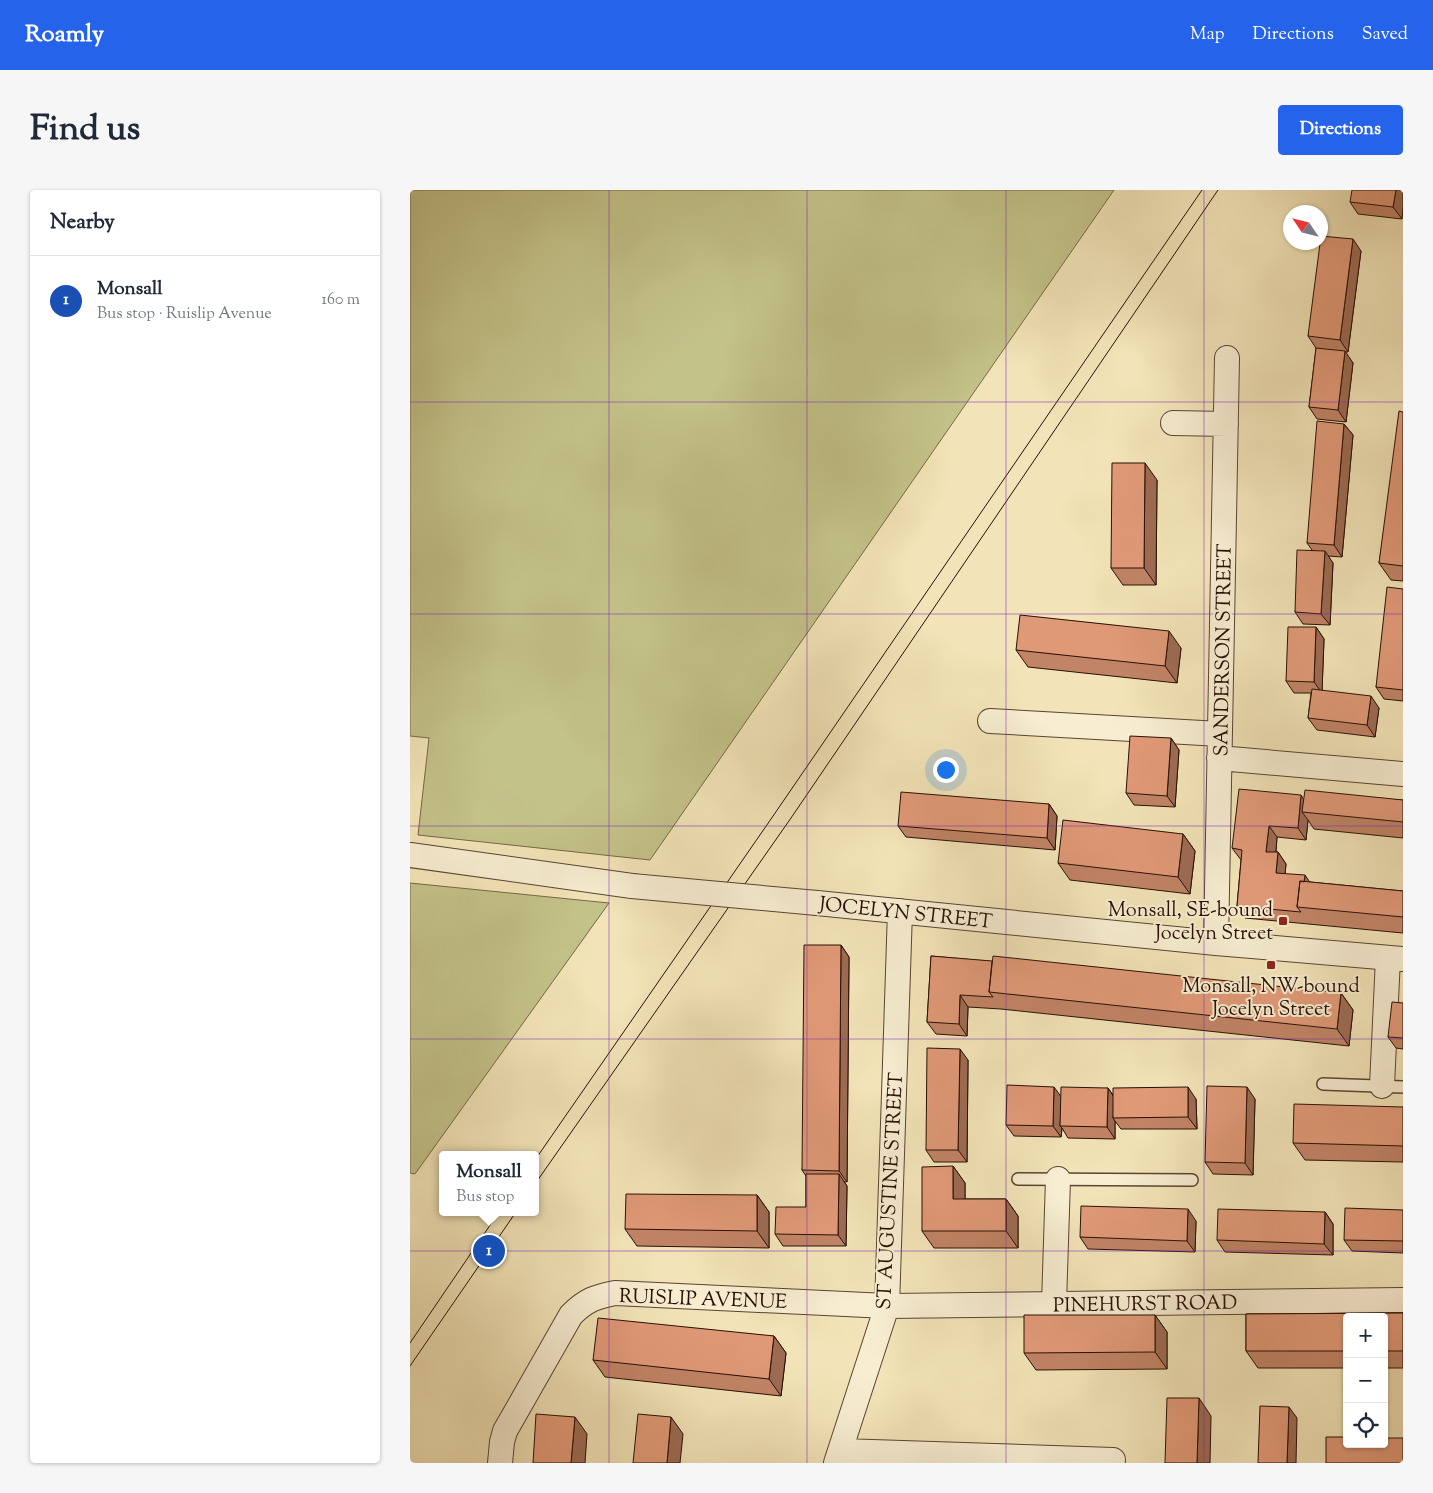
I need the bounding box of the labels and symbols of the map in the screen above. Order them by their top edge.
north arrow [1283,205,1328,250]
street label: SANDERSON STREET [1208,543,1241,757]
your location [933,757,959,783]
street label: JOCELYN STREET [817,891,994,938]
place label: Monsall, SE-bound Jocelyn Street [1108,897,1273,949]
marker: Monsall, SE-bound Jocelyn Street [1277,915,1289,927]
marker: Monsall, NW-bound Jocelyn Street [1265,959,1277,971]
place label: Monsall, NW-bound Jocelyn Street [1182,973,1360,1025]
street label: ST AUGUSTINE STREET [871,1072,912,1311]
pin: 1 [473,1232,505,1270]
street label: RUISLIP AVENUE [618,1283,787,1318]
street label: PINEHURST ROAD [1053,1289,1237,1322]

